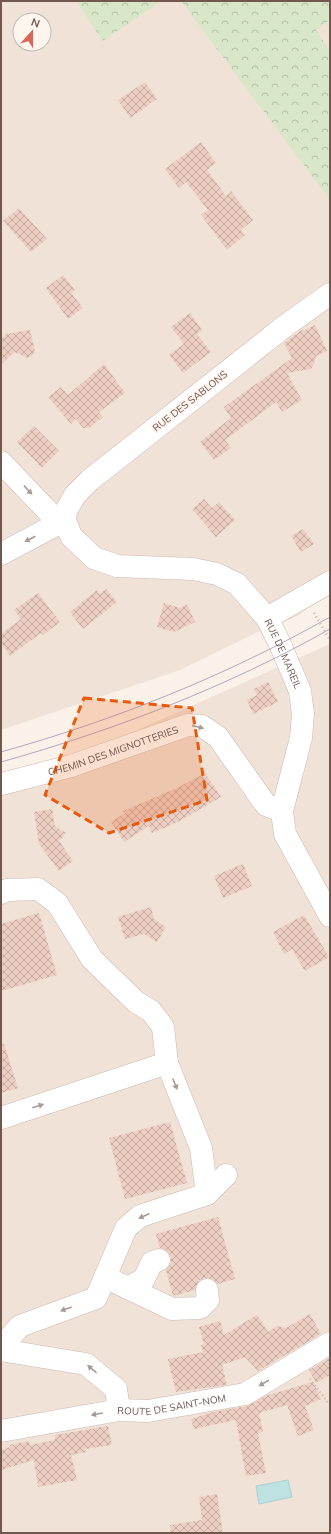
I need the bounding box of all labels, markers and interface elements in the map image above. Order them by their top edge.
north arrow [12,12,52,52]
text: N [29,15,42,31]
street label: RUE DES SABLONS [150,368,230,434]
one-way arrow [23,485,33,495]
one-way arrow [24,535,36,542]
street label: RUE DE MAREIL [262,616,305,691]
street label: CHEMIN DES MIGNOTTERIES [46,722,180,778]
one-way arrow [192,724,205,730]
one-way arrow [173,1078,179,1090]
one-way arrow [32,1103,44,1109]
one-way arrow [138,1213,149,1219]
one-way arrow [59,1307,71,1313]
one-way arrow [87,1364,97,1373]
one-way arrow [258,1379,270,1386]
street label: ROUTE DE SAINT-NOM [117,1391,227,1418]
one-way arrow [91,1412,103,1418]

